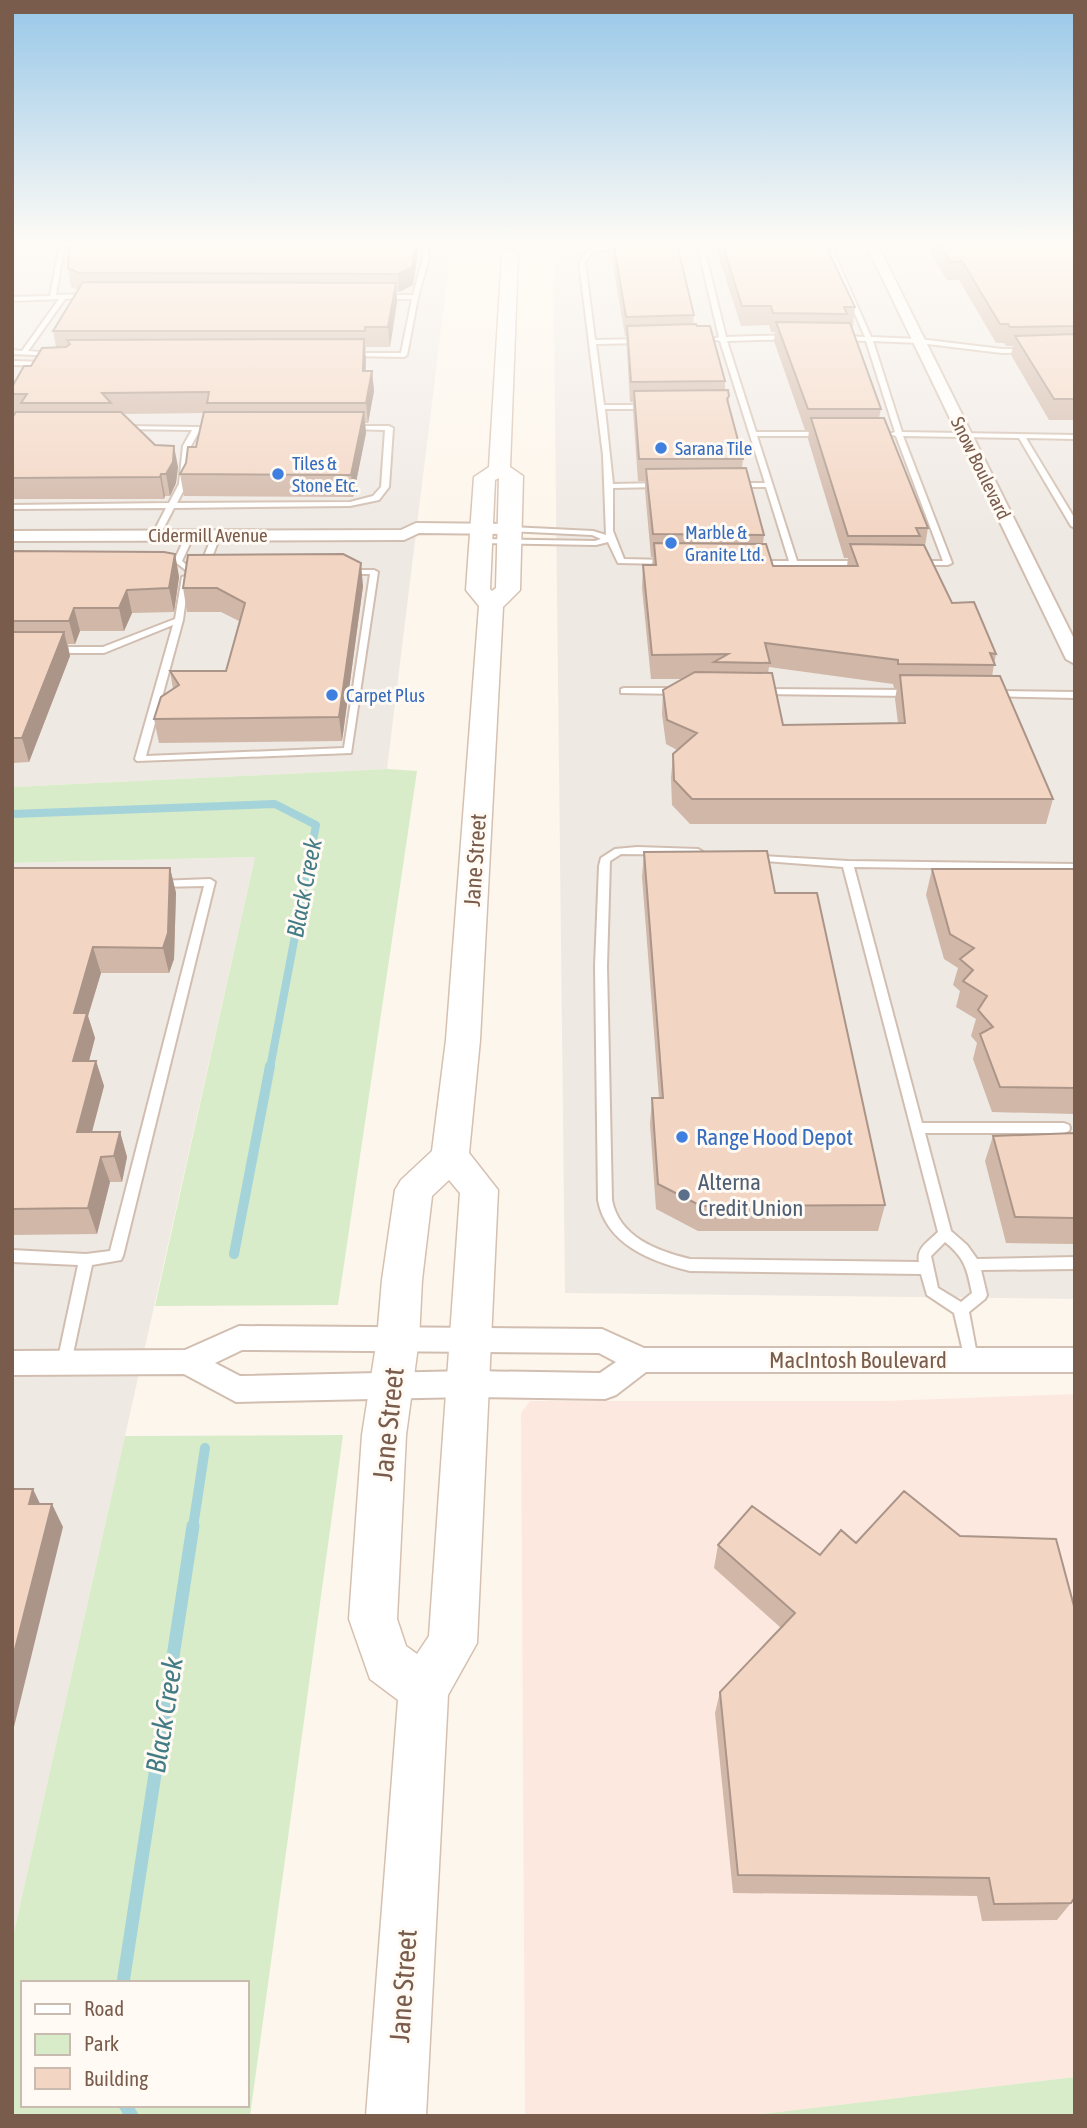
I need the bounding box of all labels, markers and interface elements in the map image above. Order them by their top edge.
street label: Snow Boulevard [947,413,1015,523]
place label: Sarana Tile [675,437,752,459]
marker: Sarana Tile [653,440,669,456]
place label: Tiles & Stone Etc. [292,452,358,496]
marker: Tiles & Stone Etc. [270,466,286,482]
place label: Marble & Granite Ltd. [685,521,764,565]
street label: Cidermill Avenue [148,524,268,546]
marker: Marble & Granite Ltd. [663,535,679,551]
place label: Carpet Plus [346,684,425,706]
marker: Carpet Plus [324,687,340,703]
street label: Jane Street [459,813,491,907]
water label: Black Creek [281,836,327,940]
place label: Range Hood Depot [696,1124,853,1150]
marker: Range Hood Depot [674,1129,690,1145]
place label: Alterna Credit Union [698,1169,803,1221]
marker: Alterna Credit Union [676,1187,692,1203]
street label: MacIntosh Boulevard [769,1347,947,1373]
street label: Jane Street [366,1366,410,1482]
water label: Black Creek [139,1654,189,1775]
street label: Jane Street [383,1928,423,2044]
legend [21,1981,248,2107]
text: Road [84,1996,124,2020]
text: Park [84,2031,119,2055]
text: Building [84,2066,148,2090]

